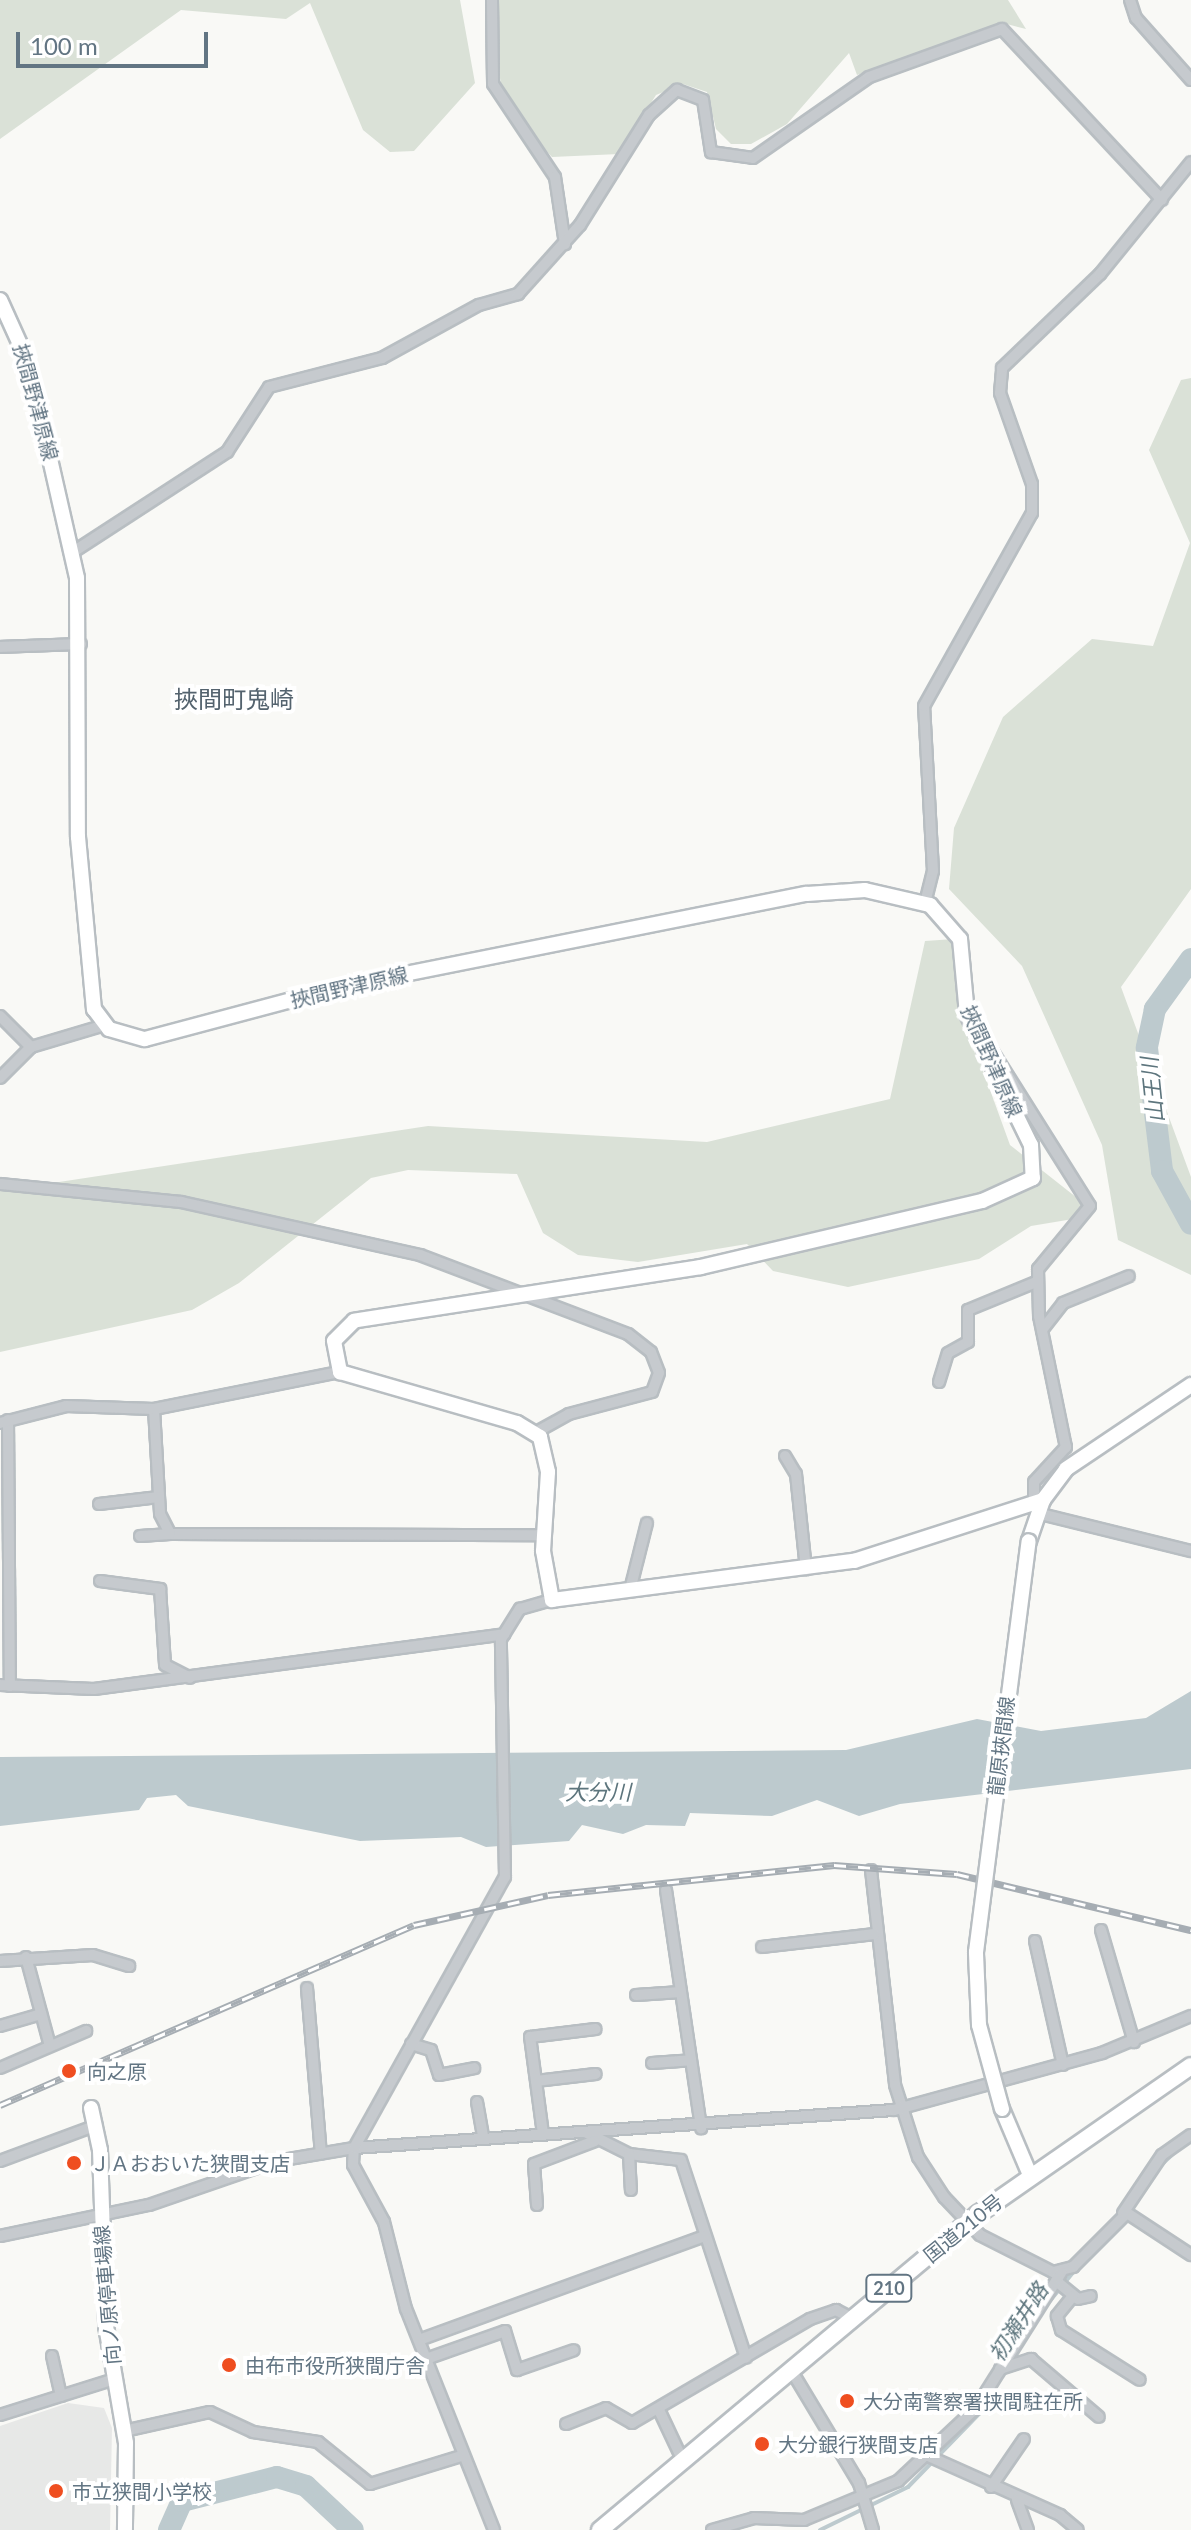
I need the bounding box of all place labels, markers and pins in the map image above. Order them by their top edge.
place label: 向之原 [87,2059,147,2083]
marker: 向之原 [58,2060,80,2082]
place label: ＪＡおおいた狭間支店 [90,2151,290,2175]
marker: ＪＡおおいた狭間支店 [65,2154,83,2172]
place label: 由布市役所狭間庁舎 [245,2353,425,2377]
marker: 由布市役所狭間庁舎 [220,2356,238,2374]
place label: 大分南警察署挟間駐在所 [863,2389,1083,2413]
marker: 大分南警察署挟間駐在所 [838,2392,856,2410]
place label: 大分銀行狭間支店 [778,2432,938,2456]
marker: 大分銀行狭間支店 [753,2435,771,2453]
place label: 市立狭間小学校 [72,2479,212,2503]
marker: 市立狭間小学校 [47,2482,65,2500]

